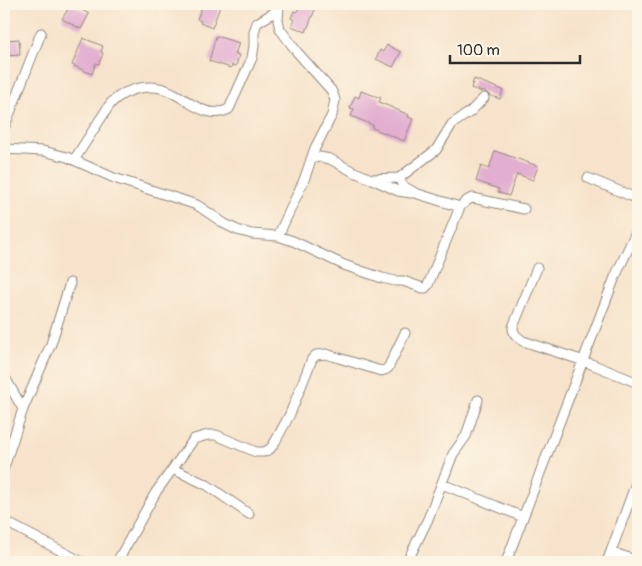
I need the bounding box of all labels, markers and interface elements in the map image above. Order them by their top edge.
scale bar [450,32,580,64]
text: 100 m [457,41,500,60]

